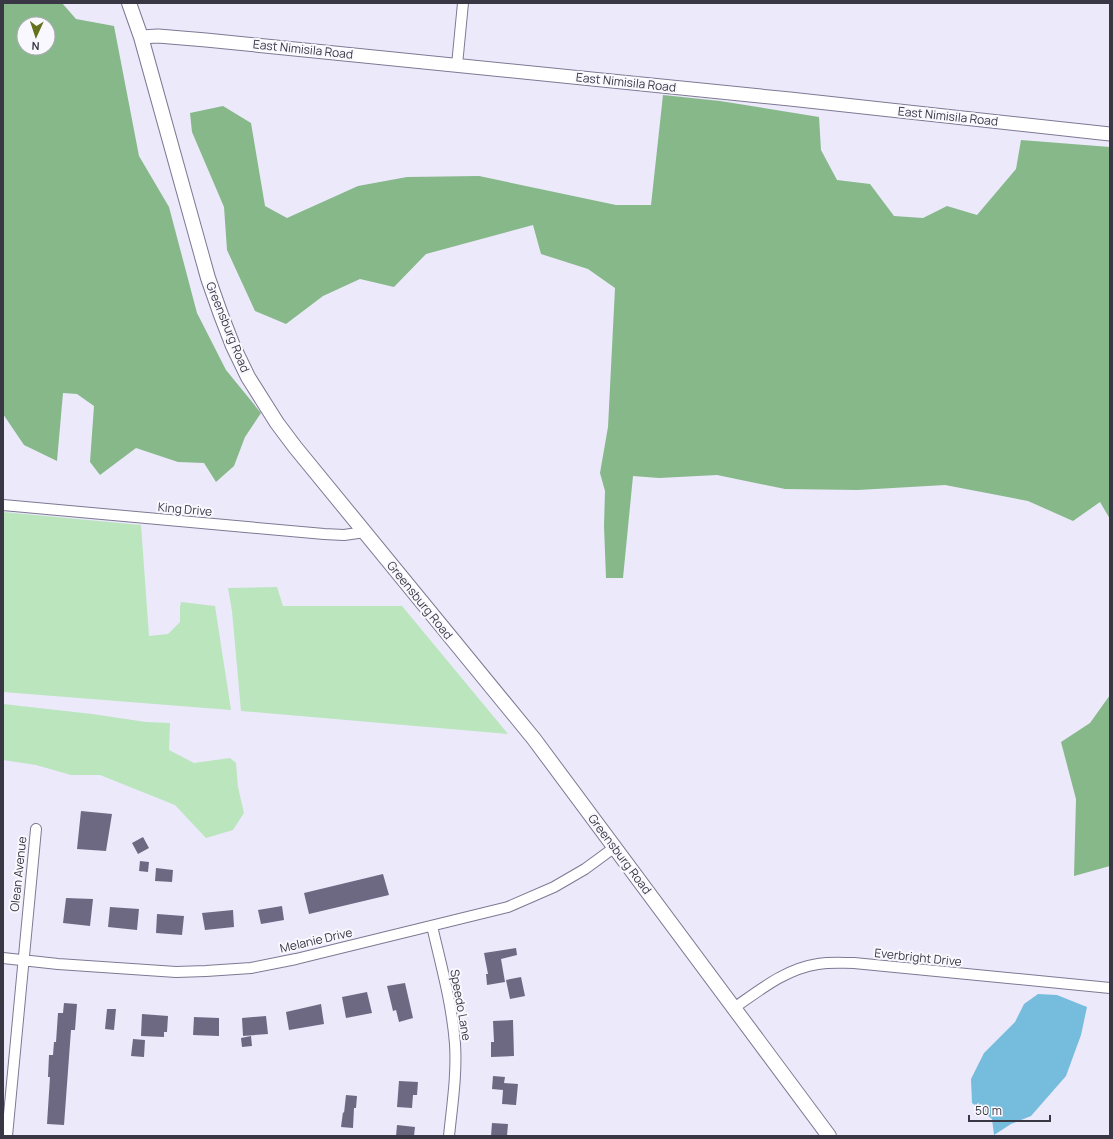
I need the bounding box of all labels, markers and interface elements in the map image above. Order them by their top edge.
north arrow [16,16,56,56]
street label: East Nimisila Road [252,35,354,63]
text: N [31,39,40,54]
street label: East Nimisila Road [575,68,677,96]
street label: East Nimisila Road [897,102,999,130]
street label: Greensburg Road [202,279,254,375]
street label: King Drive [157,498,213,520]
street label: Greensburg Road [383,557,457,643]
street label: Greensburg Road [584,810,656,898]
street label: Olean Avenue [6,835,30,913]
street label: Melanie Drive [278,923,354,957]
street label: Everbright Drive [873,944,963,970]
street label: Speedo Lane [446,968,476,1042]
scale bar [969,1097,1050,1123]
text: 50 m [975,1102,1002,1119]

